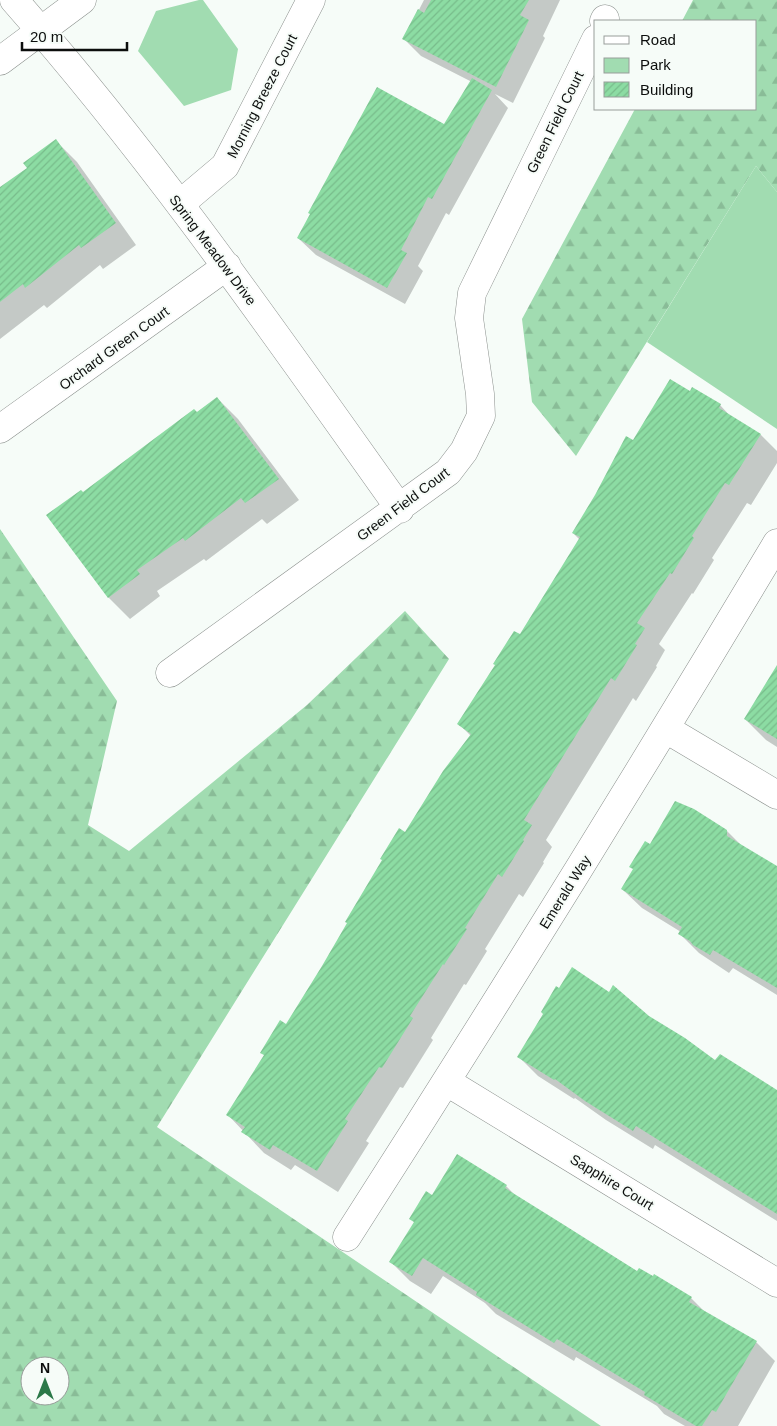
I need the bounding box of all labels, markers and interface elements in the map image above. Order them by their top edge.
scale bar [22,20,128,52]
legend [594,20,757,110]
text: 20 m [30,28,63,45]
street label: Morning Breeze Court [224,31,300,161]
text: Road [640,31,676,48]
text: Park [640,56,671,73]
street label: Green Field Court [523,68,587,176]
text: Building [640,81,693,98]
street label: Spring Meadow Drive [166,192,260,308]
street label: Orchard Green Court [56,303,172,393]
street label: Green Field Court [354,464,452,544]
street label: Emerald Way [536,852,594,932]
street label: Sapphire Court [568,1151,657,1213]
north arrow [20,1356,70,1406]
text: N [40,1360,50,1376]

